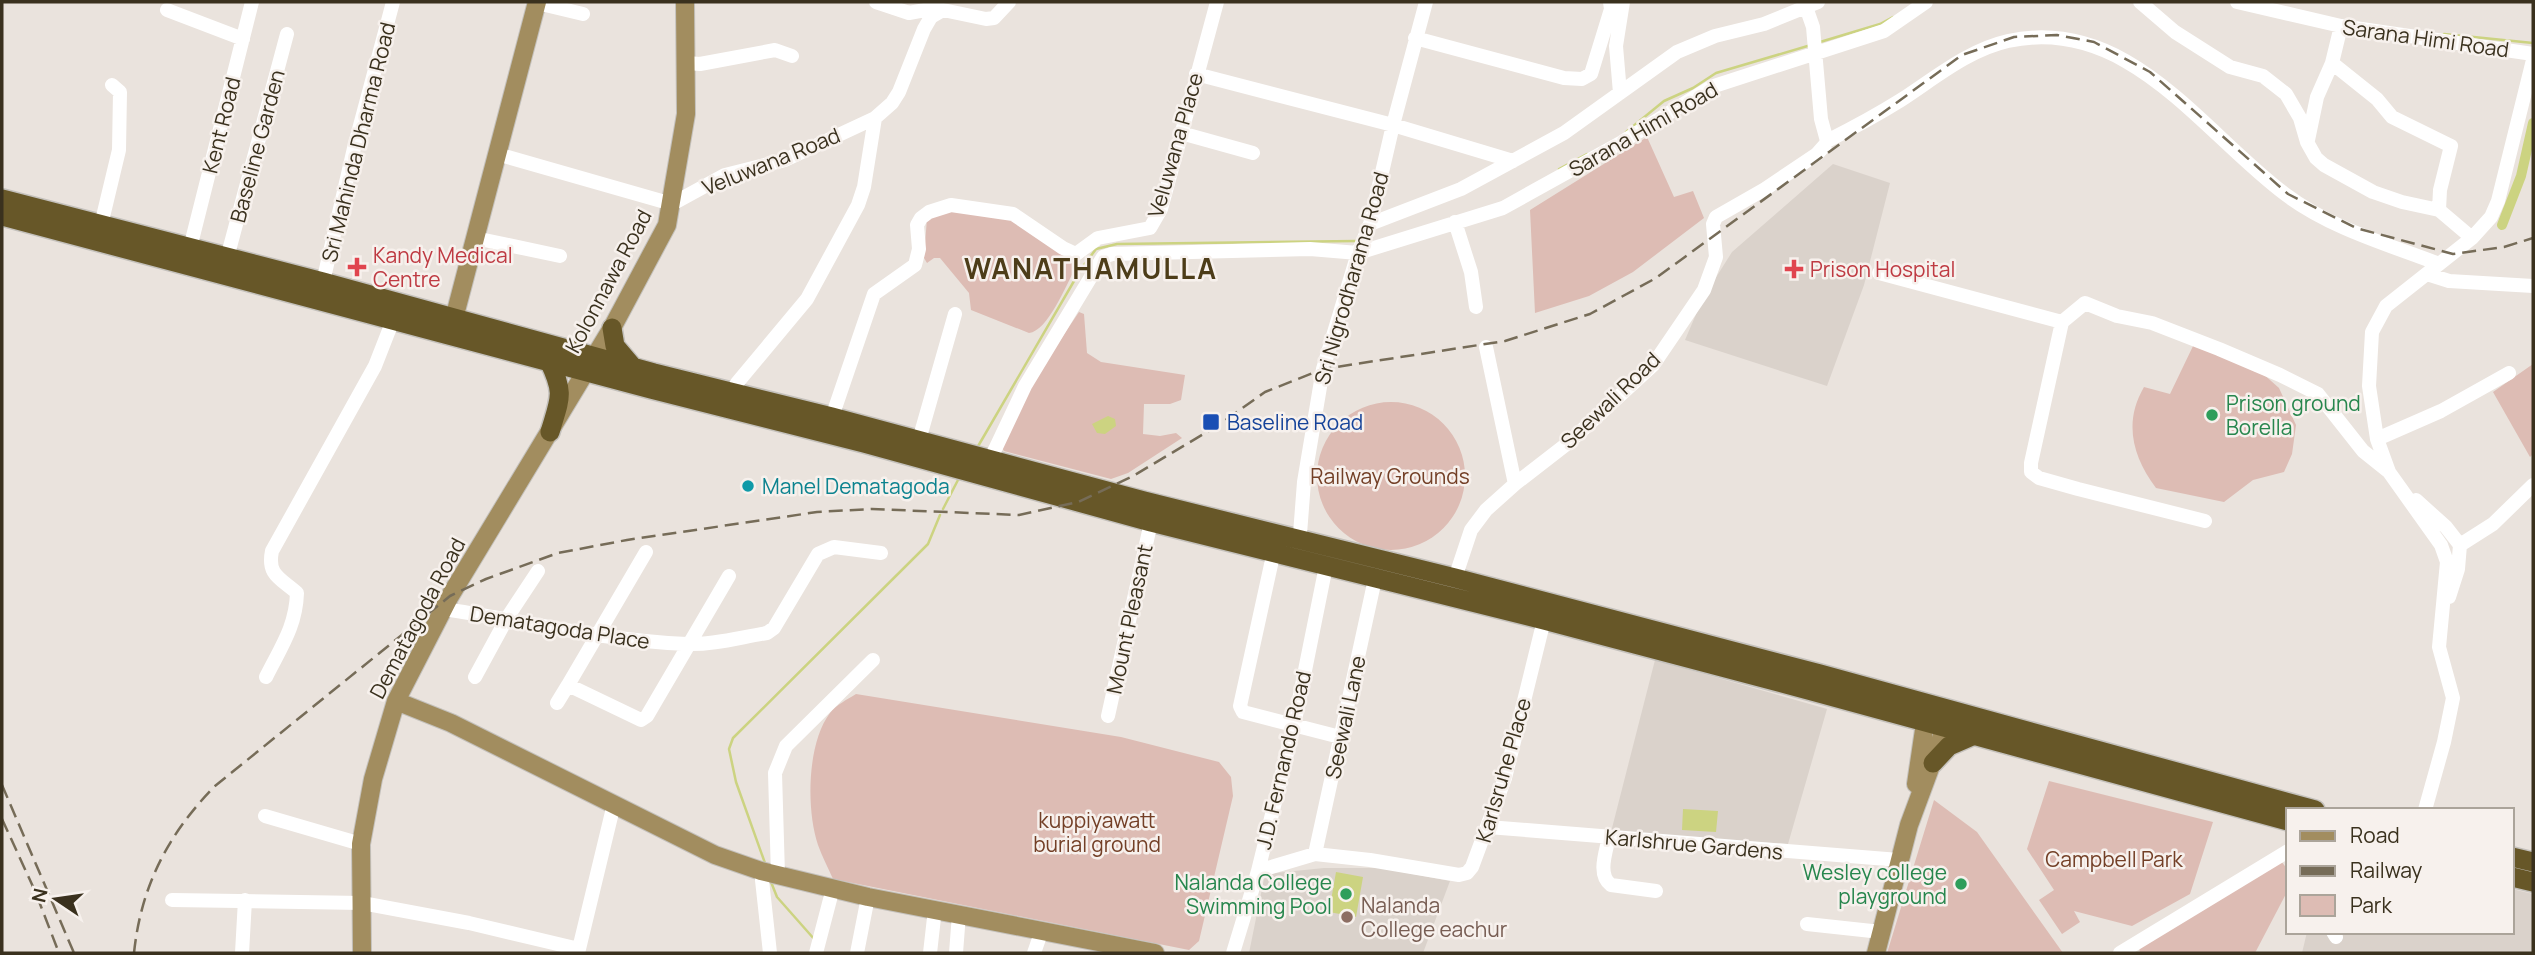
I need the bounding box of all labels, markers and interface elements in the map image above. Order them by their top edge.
street label: Sarana Himi Road [2341,12,2511,64]
street label: Sri Mahinda Dharma Road [315,19,401,265]
street label: Baseline Garden [223,66,291,226]
street label: Veluwana Place [1141,69,1209,221]
street label: Kent Road [196,74,246,176]
street label: Sarana Himi Road [1563,75,1723,183]
street label: Veluwana Road [698,121,844,201]
street label: Sri Nigrodharama Road [1307,168,1395,388]
street label: Kolonnawa Road [558,204,658,358]
place label: Kandy Medical Centre [373,241,513,293]
district label: WANATHAMULLA [964,249,1218,287]
place label: Prison Hospital [1810,255,1955,283]
marker: Kandy Medical Centre [347,257,367,277]
marker: Prison Hospital [1784,259,1804,279]
street label: Seewali Road [1554,345,1666,455]
place label: Prison ground Borella [2226,389,2361,441]
marker: Prison ground Borella [2204,407,2220,423]
place label: Baseline Road [1227,408,1363,436]
marker: Baseline Road [1201,412,1221,432]
park label: Railway Grounds [1310,462,1470,490]
place label: Manel Dematagoda [762,472,950,500]
marker: Manel Dematagoda [740,478,756,494]
street label: Dematagoda Road [363,533,471,703]
street label: Mount Pleasant [1099,541,1159,697]
street label: Dematagoda Place [468,599,652,655]
street label: Seewali Lane [1318,653,1372,781]
street label: J.D. Fernando Road [1249,668,1317,852]
street label: Karlsruhe Place [1469,694,1537,846]
park label: kuppiyawatt burial ground [1033,806,1161,858]
legend [2286,808,2514,934]
text: Road [2350,821,2400,849]
street label: Karlshrue Gardens [1604,822,1784,866]
park label: Campbell Park [2045,845,2183,873]
text: Railway [2350,856,2422,884]
place label: Wesley college playground [1803,858,1947,910]
north arrow [21,864,91,934]
place label: Nalanda College Swimming Pool [1174,868,1332,920]
marker: Wesley college playground [1953,876,1969,892]
text: N [25,886,54,905]
marker: Nalanda College Swimming Pool [1338,886,1354,902]
place label: Nalanda College eachur [1361,891,1508,943]
text: Park [2350,891,2392,919]
marker: Nalanda College eachur [1339,909,1355,925]

